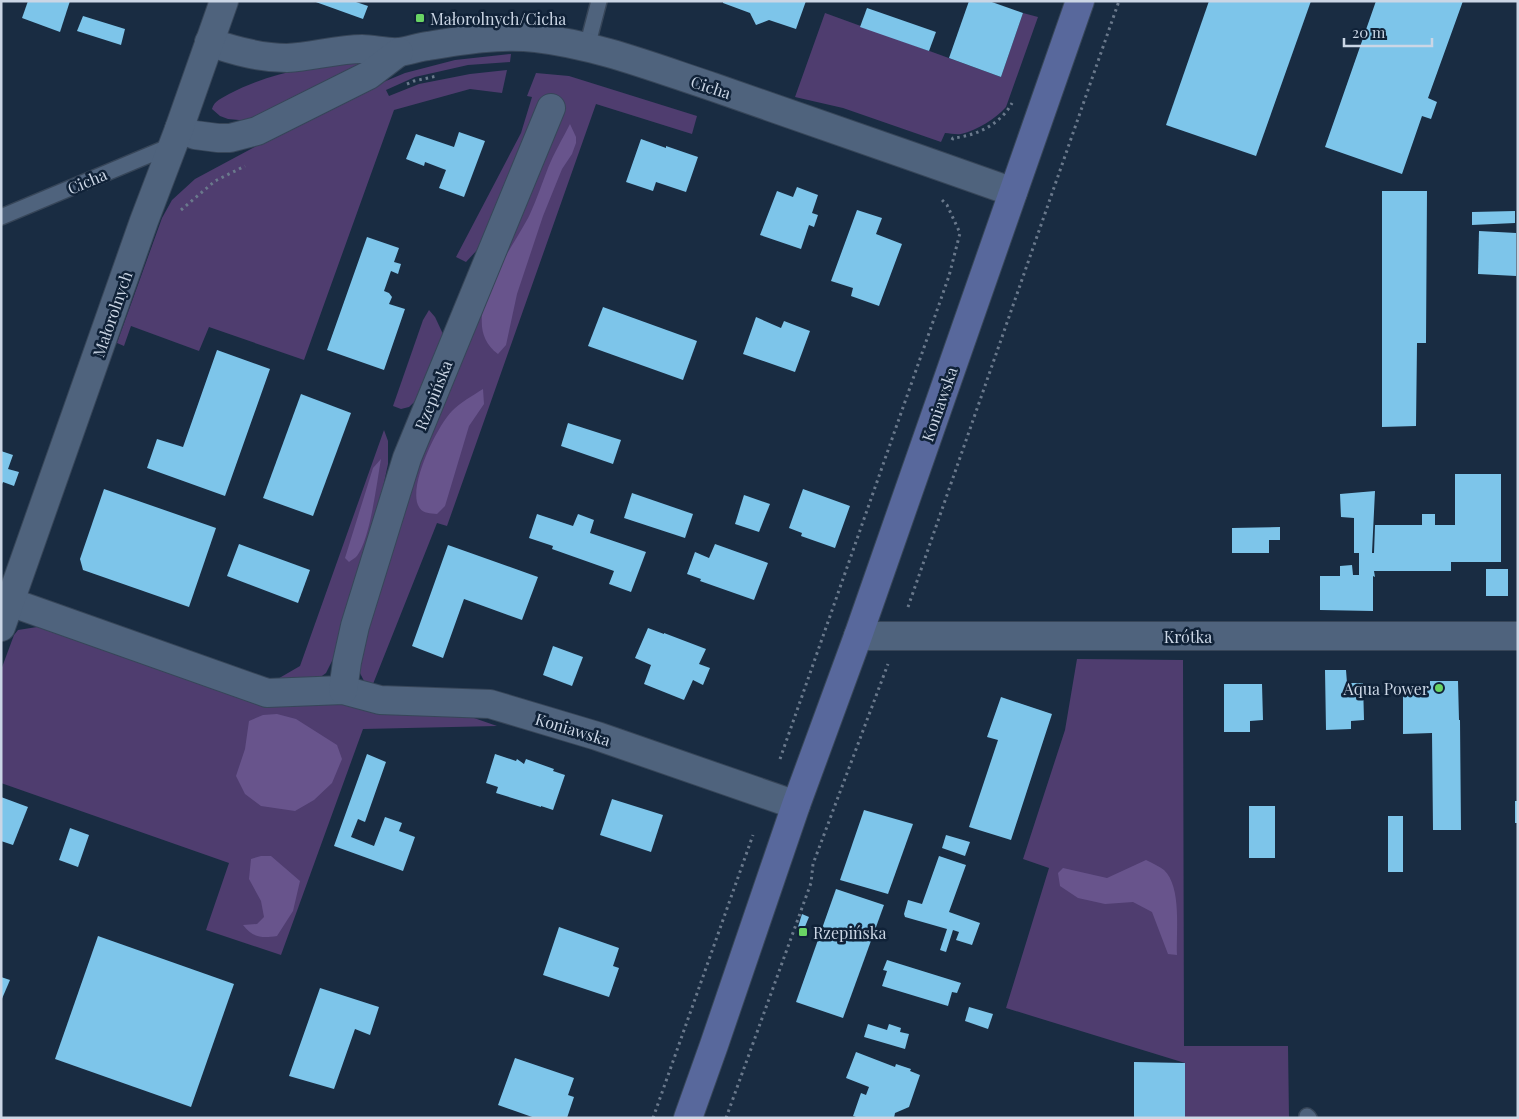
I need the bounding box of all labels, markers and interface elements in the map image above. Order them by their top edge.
place label: Małorolnych/Cicha [430,8,566,29]
marker: Małorolnych/Cicha [414,12,426,24]
scale bar [1344,15,1432,47]
text: 20 m [1352,22,1386,42]
street label: Cicha [688,71,734,103]
street label: Cicha [64,163,110,199]
street label: Małorolnych [88,268,137,360]
street label: Rzepińska [410,357,456,433]
street label: Koniawska [916,364,962,444]
street label: Krótka [1164,626,1212,647]
place label: Aqua Power [1343,678,1429,699]
marker: Aqua Power [1433,682,1445,694]
street label: Koniawska [533,708,613,750]
place label: Rzepińska [813,922,886,943]
marker: Rzepińska [797,926,809,938]

